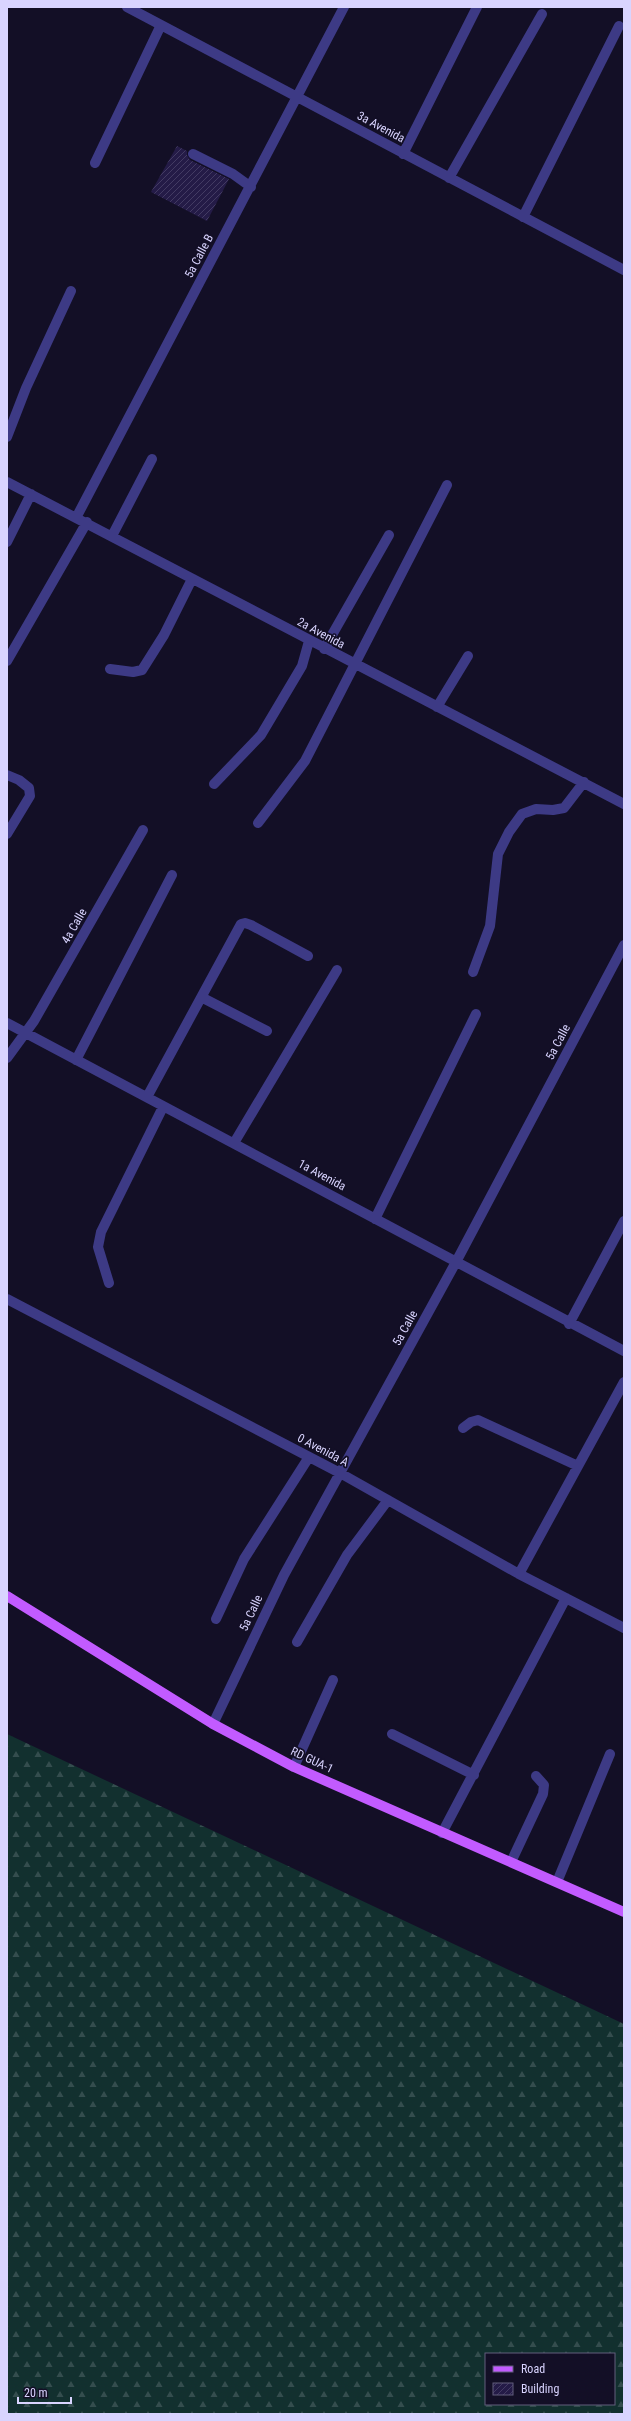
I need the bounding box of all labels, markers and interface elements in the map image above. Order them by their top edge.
street label: 3a Avenida [355,109,407,146]
street label: 5a Calle B [182,232,216,280]
street label: 2a Avenida [295,615,347,652]
street label: 4a Calle [58,906,90,946]
street label: 5a Calle [543,1022,573,1062]
street label: 1a Avenida [296,1157,348,1194]
street label: 5a Calle [390,1308,421,1348]
street label: 0 Avenida A [295,1431,351,1469]
street label: 5a Calle [237,1592,266,1633]
street label: RD GUA-1 [288,1744,336,1776]
legend [485,2353,615,2405]
text: Road [521,2362,545,2376]
scale bar [18,2379,71,2405]
text: Building [521,2382,559,2396]
text: 20 m [24,2386,48,2400]

